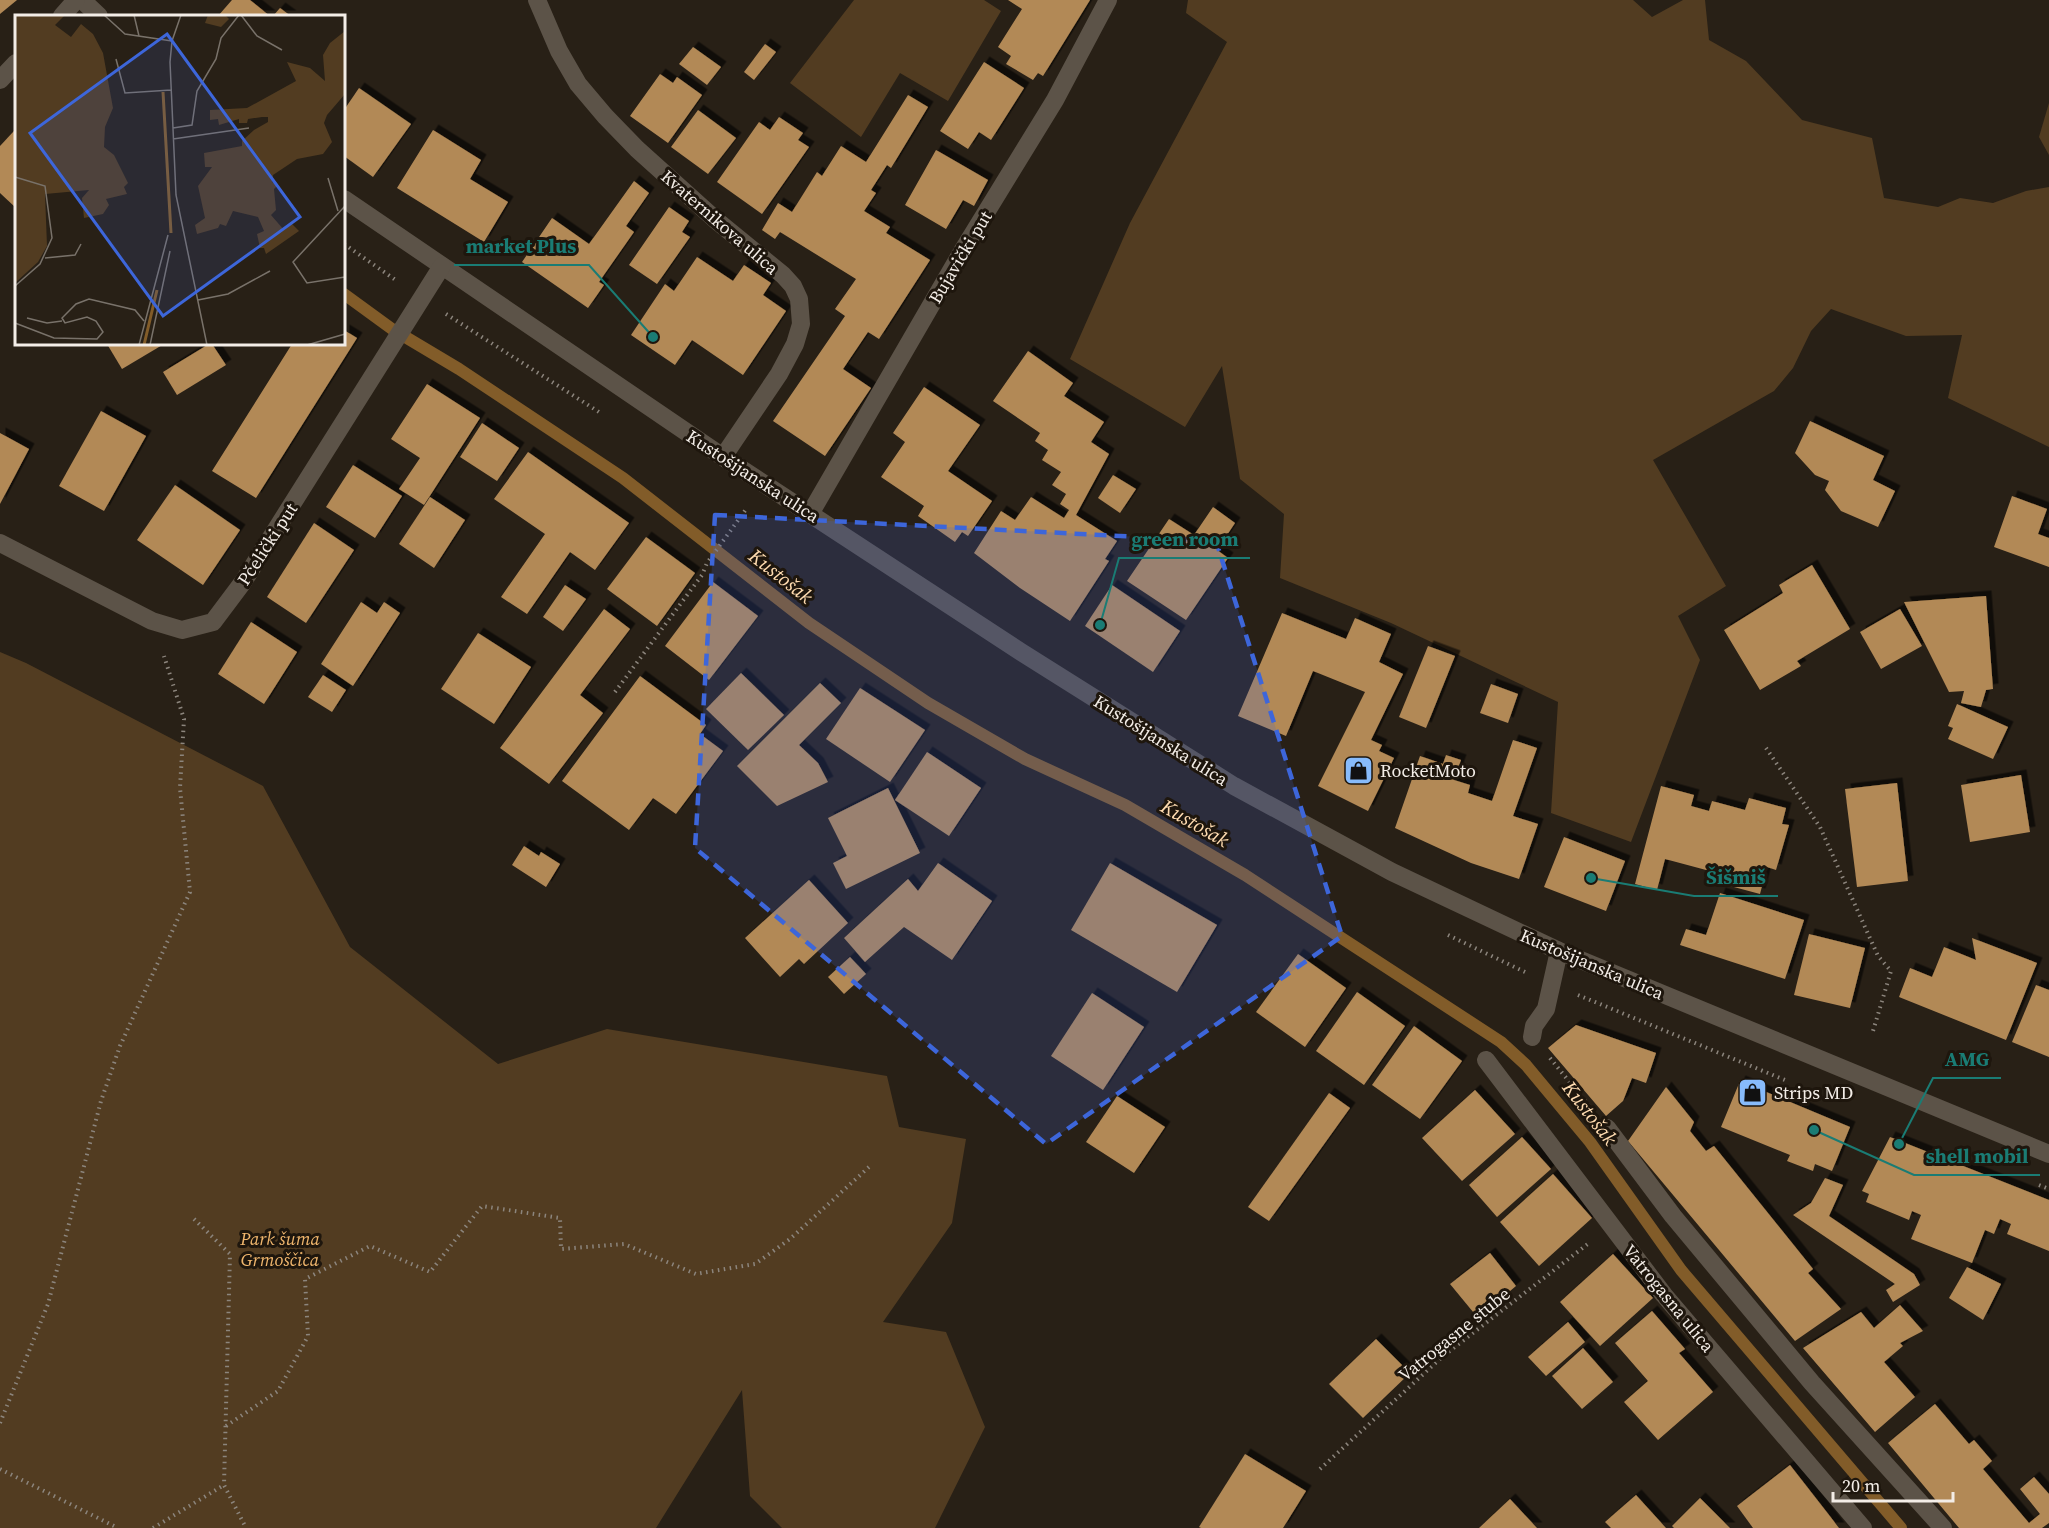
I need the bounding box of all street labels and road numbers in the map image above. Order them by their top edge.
street label: Kvaternikova ulica [656,164,785,281]
street label: Bujavički put [922,206,998,308]
street label: Kustošijanska ulica [682,424,825,529]
street label: Pčelički put [231,498,303,590]
street label: Kustošijanska ulica [1089,689,1234,792]
street label: Kustošijanska ulica [1516,922,1668,1006]
street label: Vatrogasna ulica [1618,1239,1721,1358]
street label: Vatrogasne stube [1393,1281,1515,1387]

